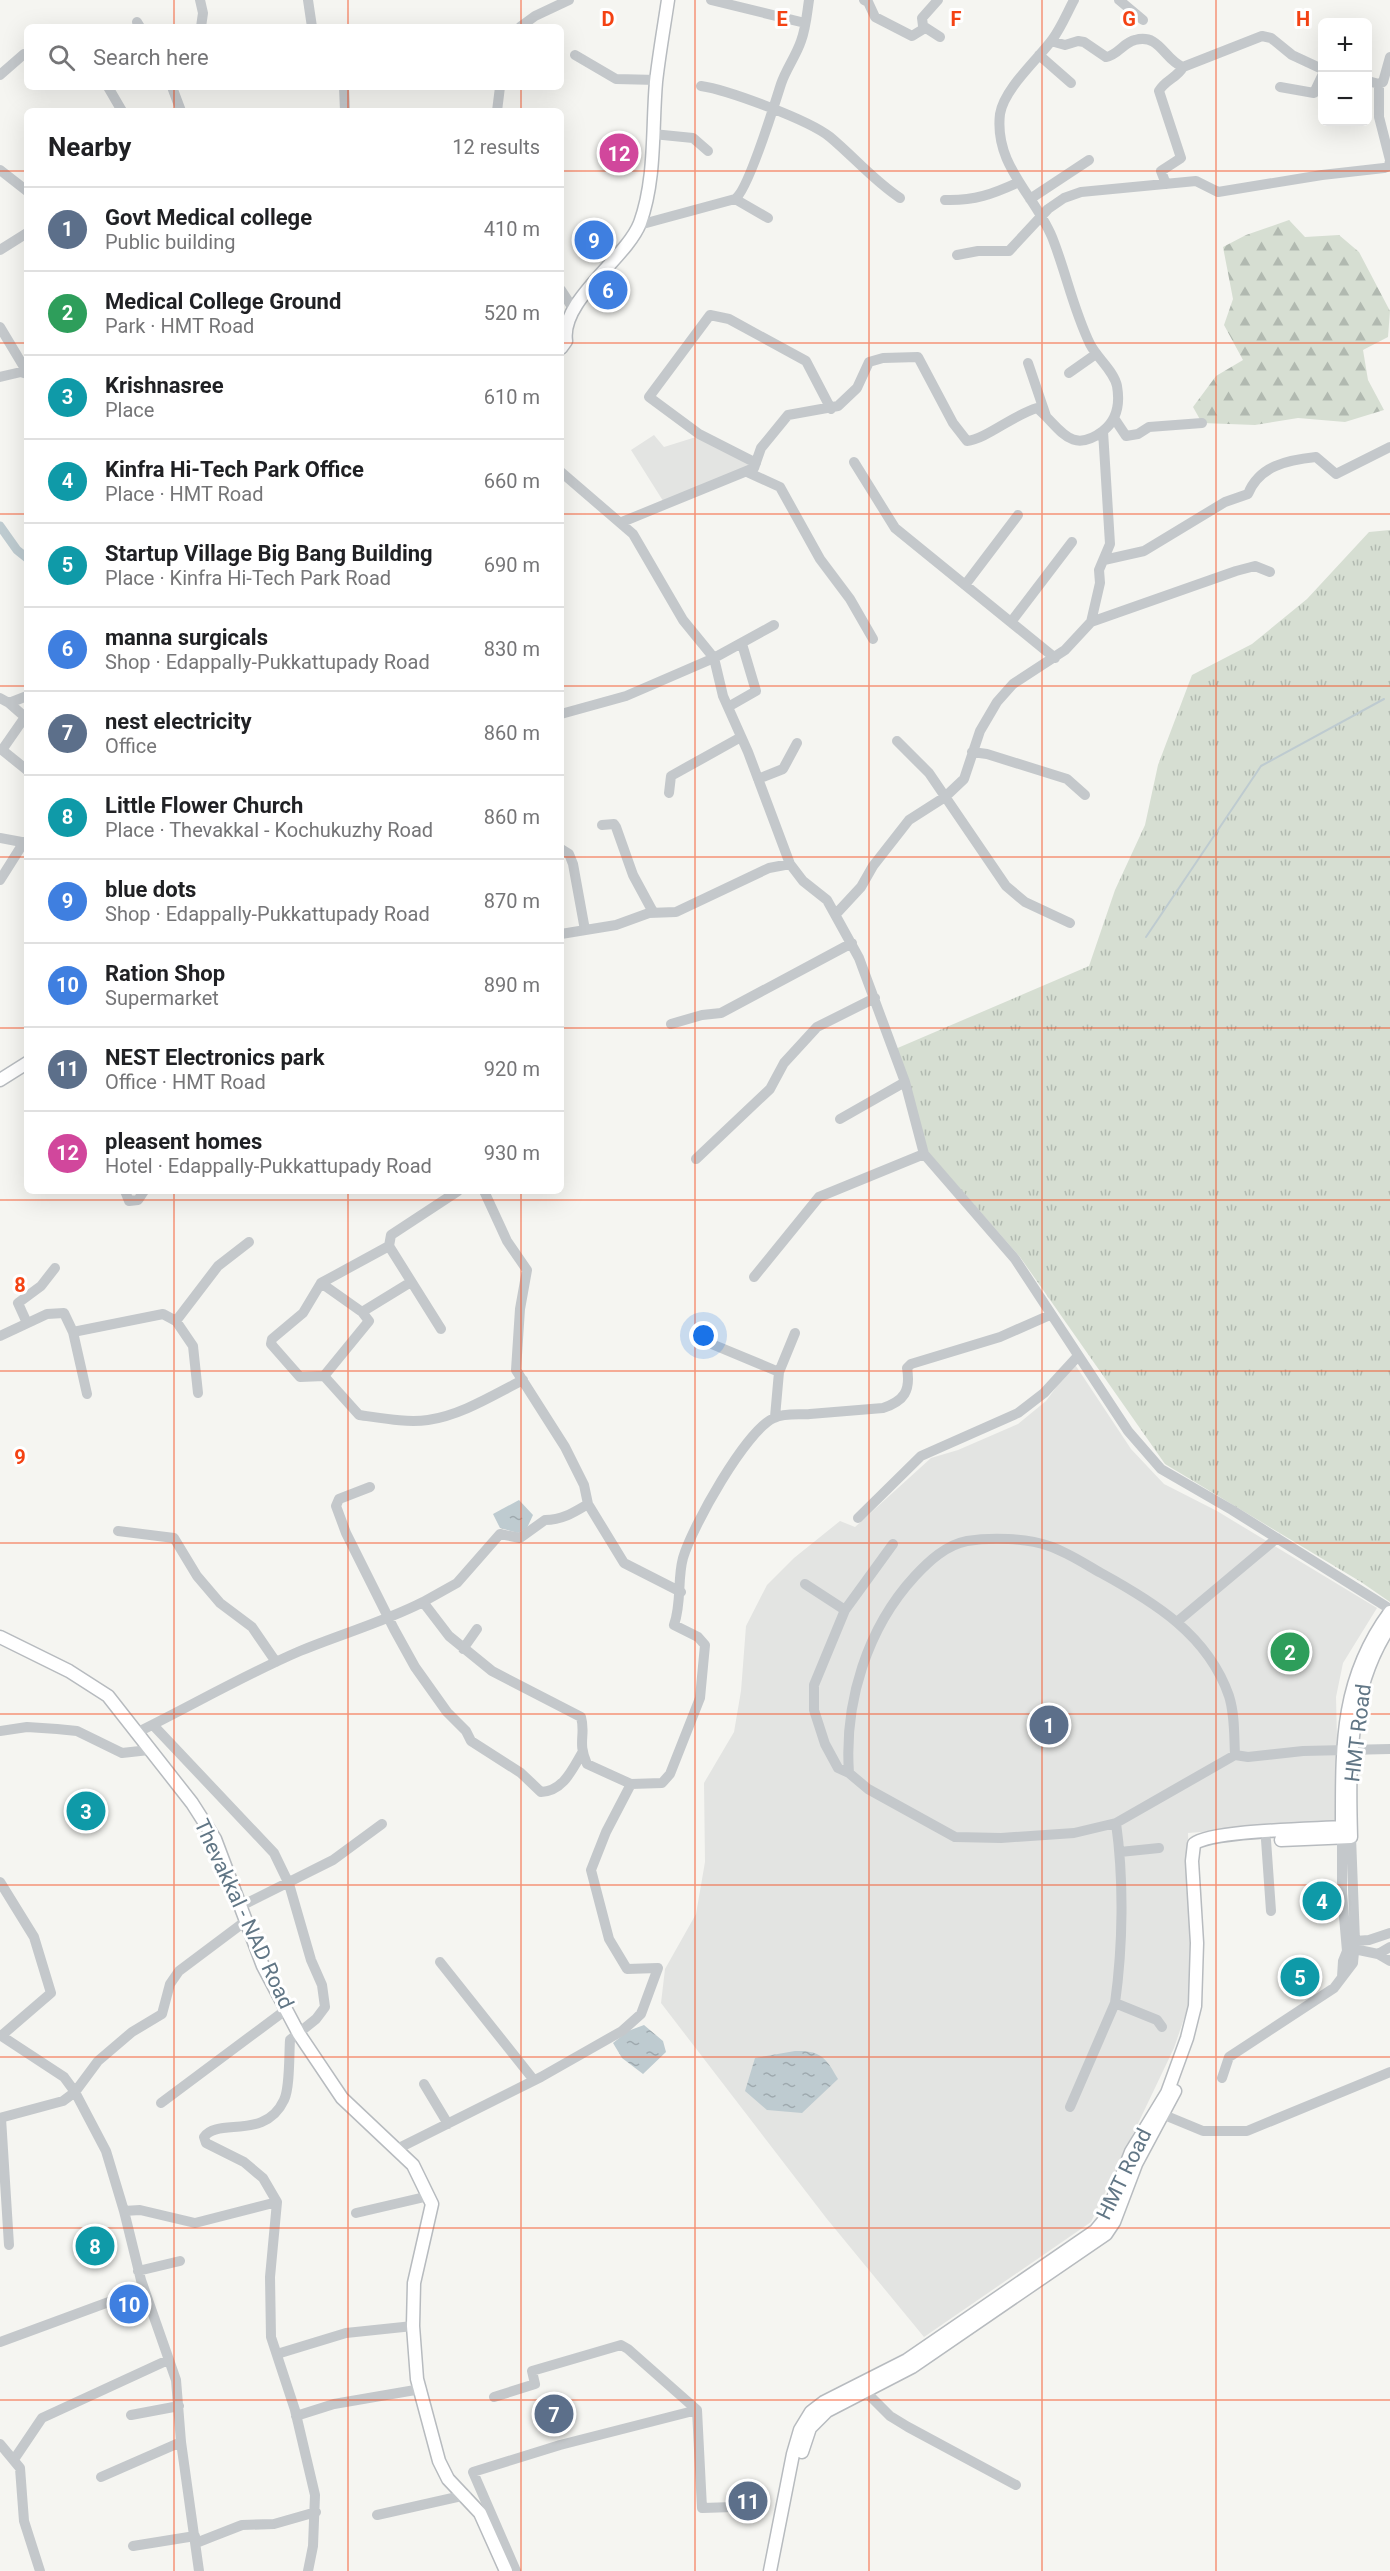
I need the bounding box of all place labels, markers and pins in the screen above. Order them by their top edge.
pin: 12 [600,130,638,176]
pin: 9 [574,218,614,262]
pin: 6 [588,268,628,312]
pin: 2 [1270,1630,1310,1674]
pin: 1 [1030,1702,1068,1748]
pin: 3 [66,1788,106,1834]
pin: 4 [1302,1878,1342,1924]
pin: 5 [1280,1954,1320,2000]
pin: 8 [76,2224,115,2268]
pin: 10 [110,2282,148,2326]
pin: 7 [534,2392,574,2436]
pin: 11 [728,2478,768,2524]

